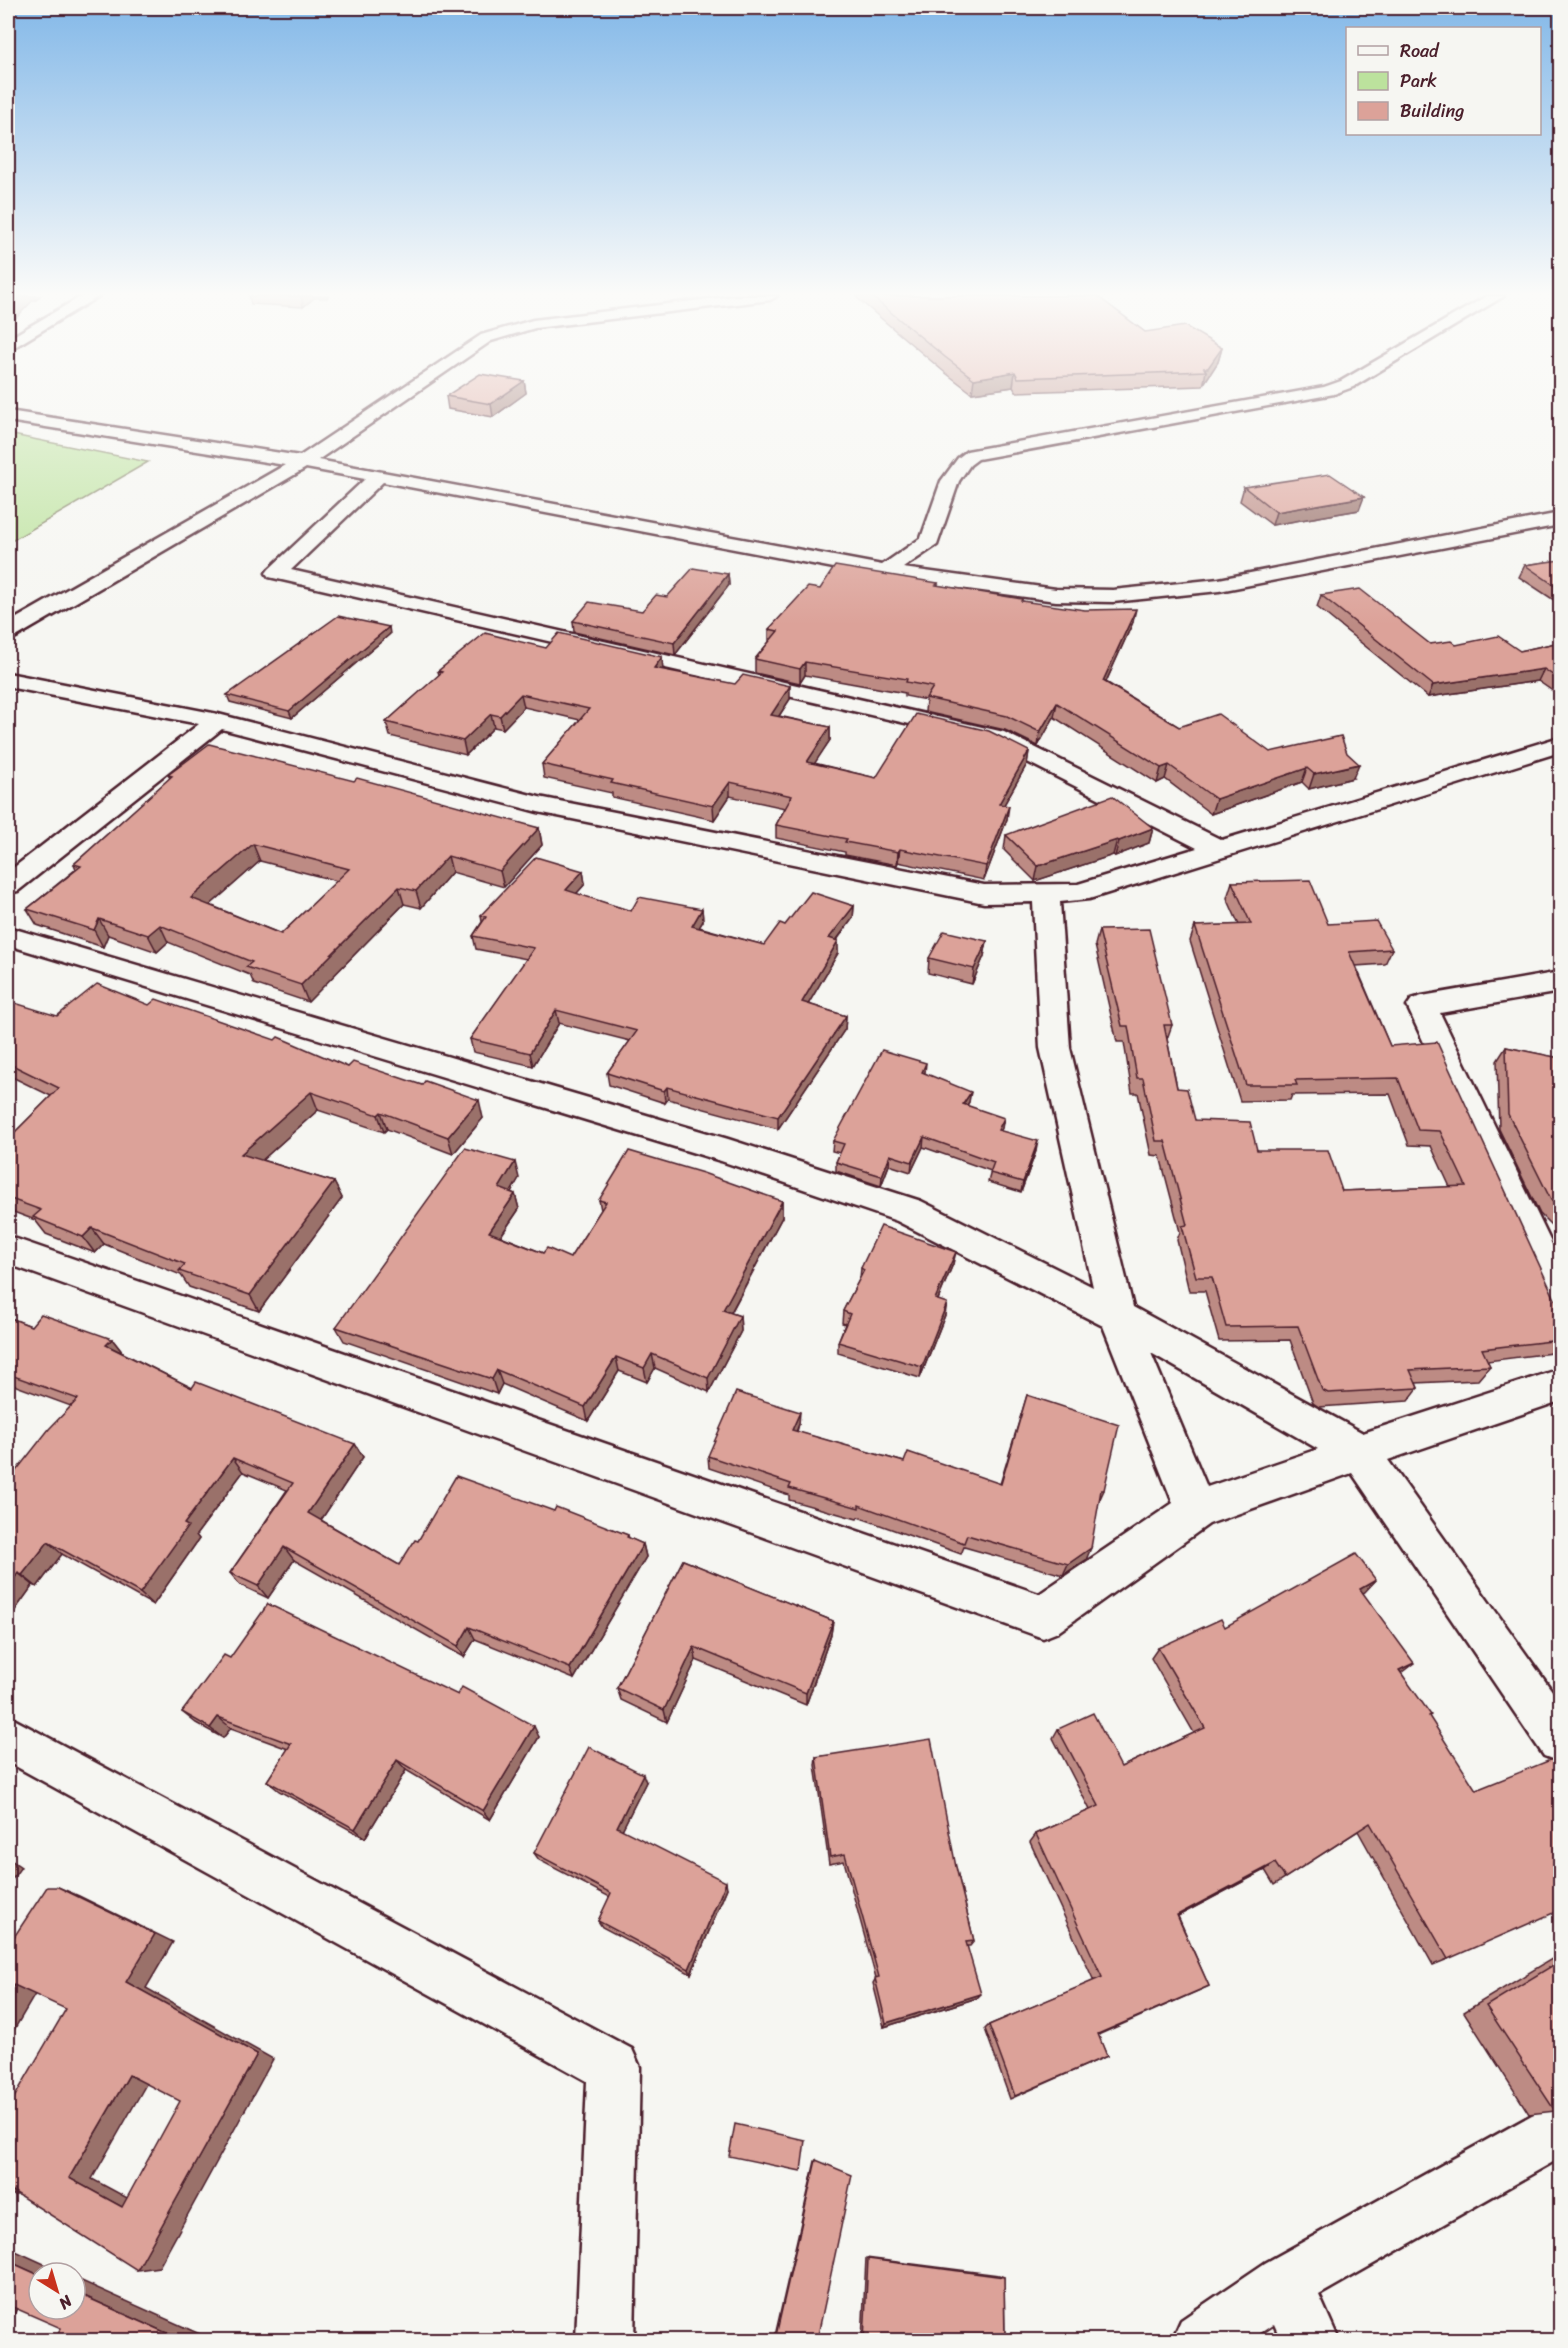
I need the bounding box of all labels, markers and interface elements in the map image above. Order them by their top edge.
legend [1346,27,1541,135]
text: Road [1400,35,1440,67]
text: Park [1400,65,1437,97]
text: Building [1400,95,1464,127]
north arrow [27,2261,87,2321]
text: N [52,2287,80,2318]

